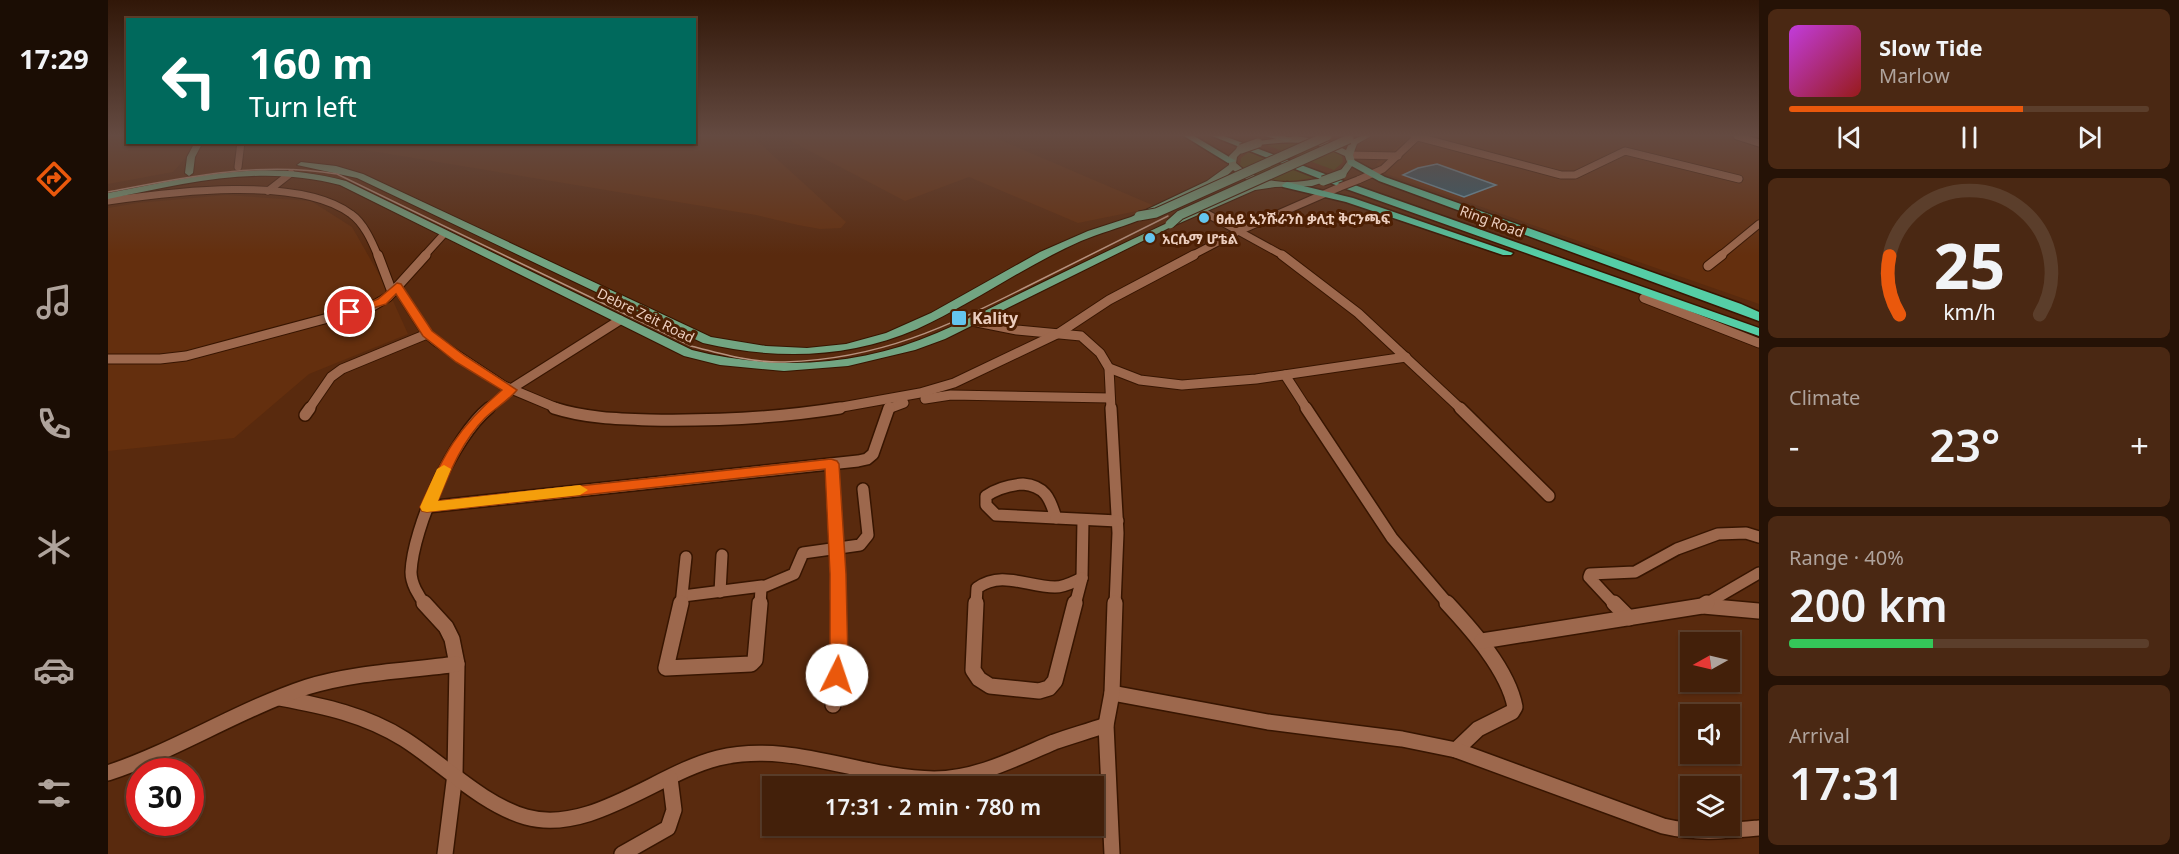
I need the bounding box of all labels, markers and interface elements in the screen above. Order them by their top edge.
text: Slow Tide [1879,32,1982,62]
text: 160 m [249,34,373,91]
text: 17:29 [19,40,89,77]
icon: left [150,42,228,120]
text: Marlow [1879,62,1950,89]
text: Turn left [249,88,357,125]
icon: previous [1833,121,1866,154]
icon: pause [1953,121,1986,154]
icon: next [2073,121,2106,154]
icon: directions [33,158,75,200]
street label: Ring Road [1457,201,1527,241]
place label: ፀሐይ ኢንሹራንስ ቃሊቲ ቅርንጫፍ [1216,209,1391,228]
marker: ፀሐይ ኢንሹራንስ ቃሊቲ ቅርንጫፍ [1197,211,1211,225]
text: 25 [1933,222,2005,307]
place label: አርሴማ ሆቴል [1162,229,1239,248]
marker: አርሴማ ሆቴል [1143,231,1157,245]
icon: music [33,281,75,323]
street label: Debre Zeit Road [594,283,698,347]
pin [324,286,375,337]
icon: arrive [333,295,366,328]
text: km/h [1943,297,1995,326]
place label: Kality [972,307,1019,329]
marker: Kality [950,309,968,327]
text: Climate [1789,384,1860,411]
icon: phone [33,403,75,445]
text: 23° [1930,414,2000,475]
text: − [1789,423,1800,468]
text: + [2130,423,2149,468]
icon: climate [33,526,75,568]
text: Range · 40% [1789,544,1904,571]
text: 200 km [1789,574,1948,635]
north arrow [1680,632,1740,692]
map controls [1680,632,1740,836]
position arrow [805,643,869,707]
icon: car [33,649,75,691]
button: sound [1680,704,1740,764]
text: Arrival [1789,722,1850,749]
text: 17:31 [1789,752,1905,813]
speed limit sign: 30 [126,758,204,836]
icon: filters [33,772,75,814]
button: layers [1680,776,1740,836]
text: 17:31 · 2 min · 780 m [825,791,1041,821]

